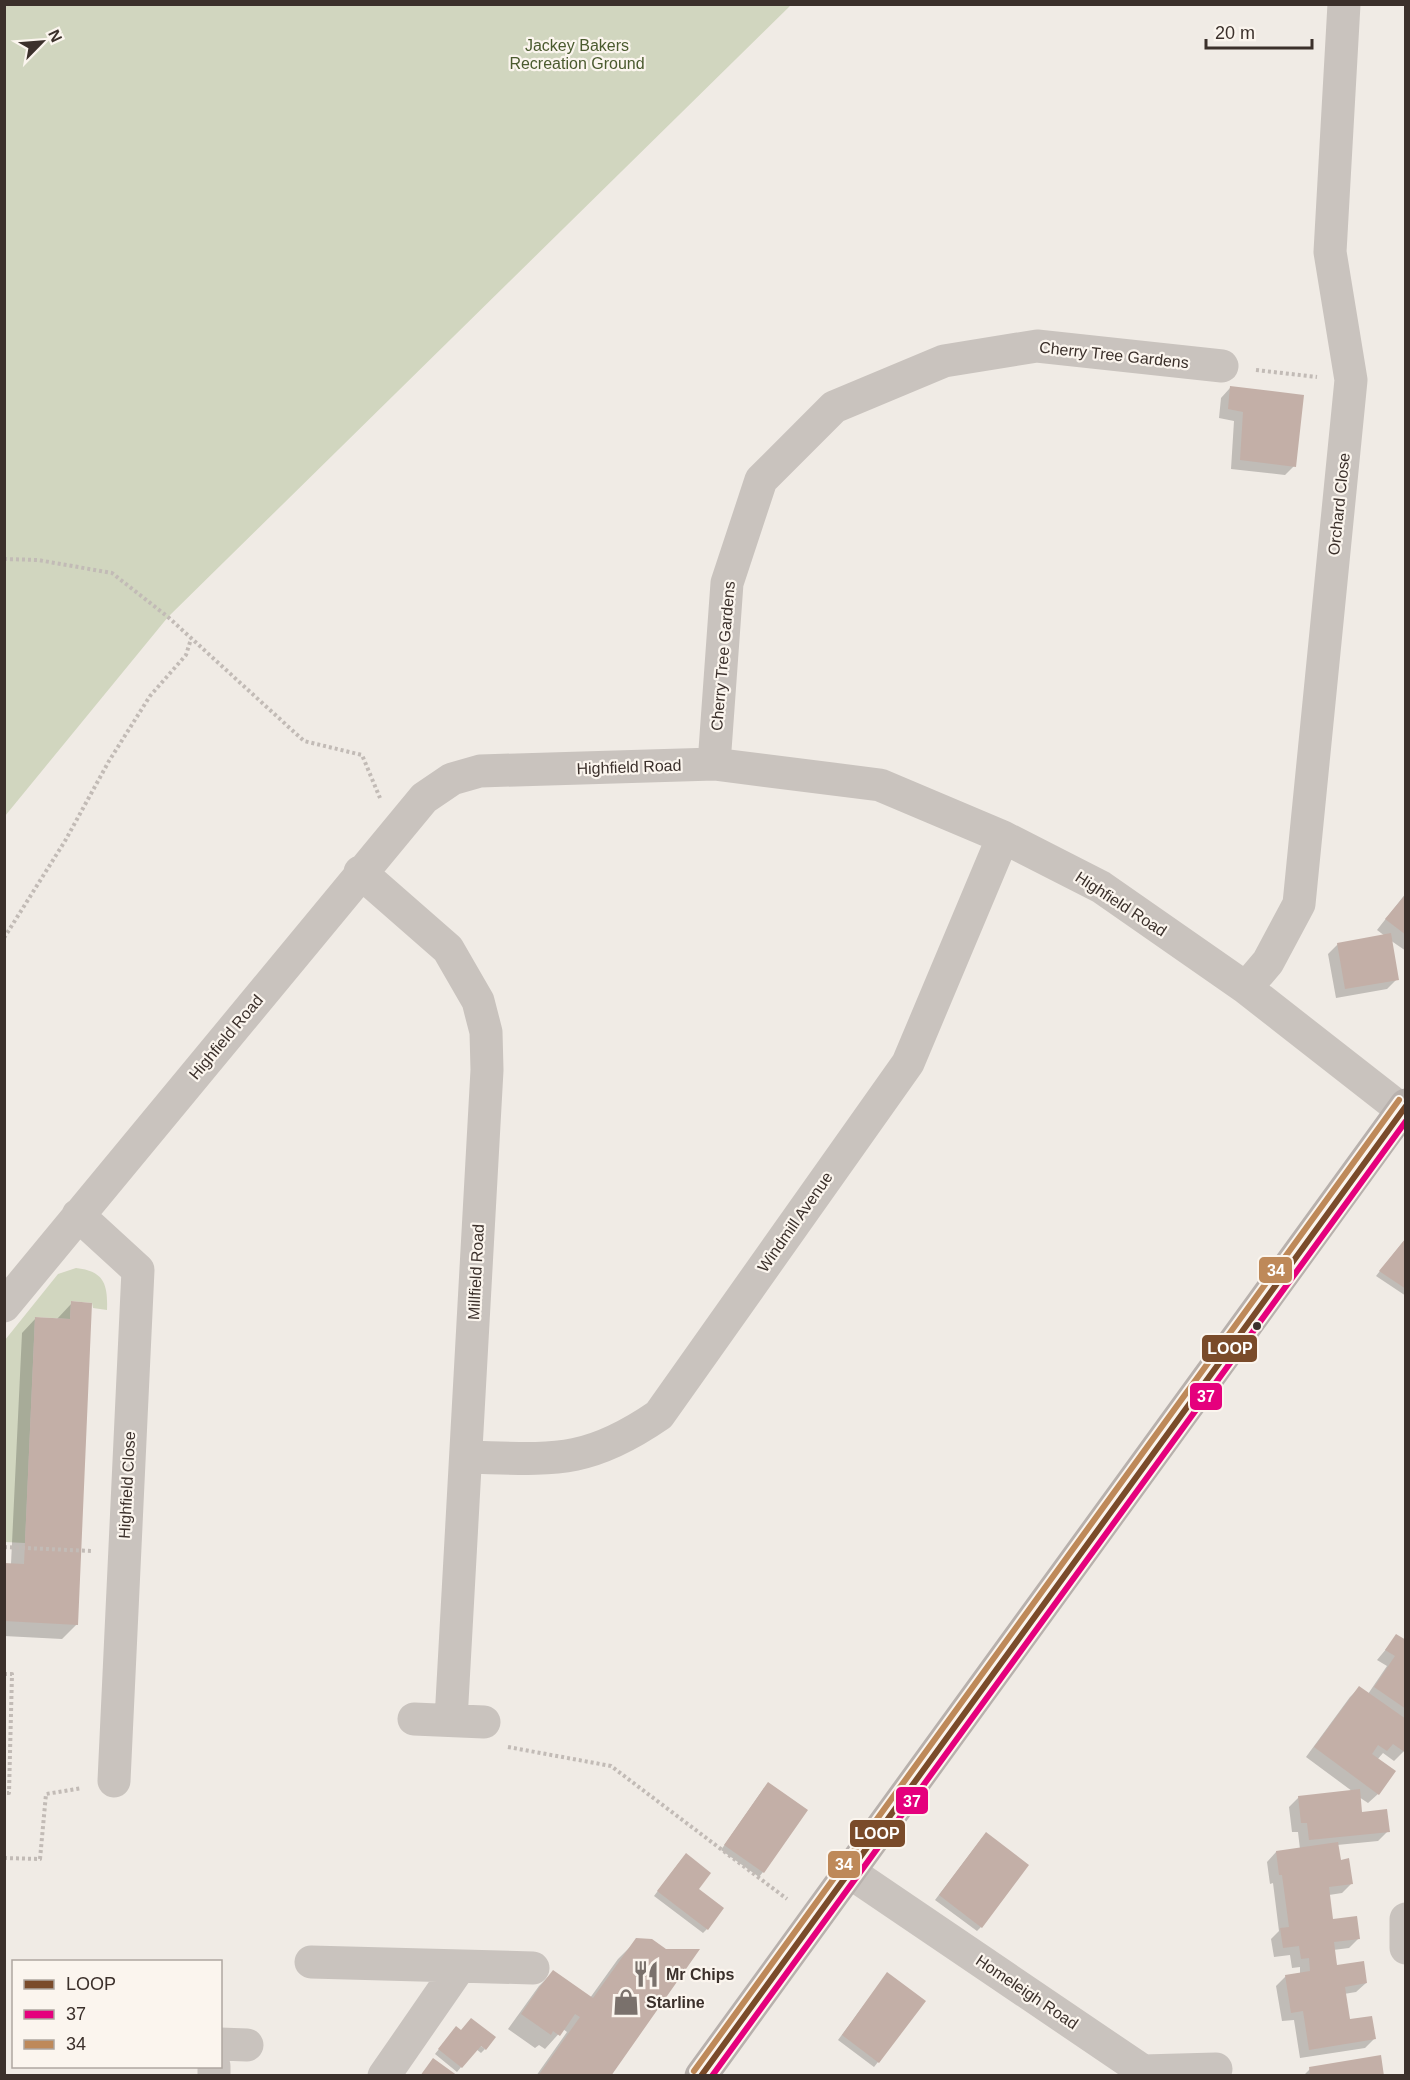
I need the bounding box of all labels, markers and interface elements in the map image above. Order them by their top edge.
north arrow [12,12,72,72]
scale bar [1206,12,1312,50]
text: 20 m [1215,23,1255,43]
text: N [45,27,65,45]
park label: Jackey Bakers Recreation Ground [509,37,645,72]
street label: Cherry Tree Gardens [1038,339,1190,371]
street label: Orchard Close [1325,452,1353,556]
street label: Cherry Tree Gardens [708,580,738,732]
street label: Highfield Road [576,757,682,777]
street label: Highfield Road [1072,868,1170,940]
street label: Highfield Road [186,991,266,1083]
street label: Windmill Avenue [754,1169,836,1275]
street label: Millfield Road [465,1224,487,1320]
line badge: 34 [1258,1256,1293,1284]
text: 34 [1267,1262,1285,1279]
unlabelled marker [1251,1320,1263,1332]
line badge: LOOP [1201,1334,1258,1363]
text: LOOP [1207,1340,1253,1357]
line badge: 37 [1189,1382,1223,1411]
text: 37 [1197,1388,1215,1405]
street label: Highfield Close [116,1431,138,1539]
line badge: 37 [895,1786,929,1815]
text: 37 [903,1793,921,1810]
line badge: LOOP [849,1819,906,1848]
text: LOOP [854,1825,900,1842]
line badge: 34 [827,1850,861,1879]
text: 34 [835,1856,853,1873]
street label: Homeleigh Road [973,1952,1081,2032]
restaurant icon: Mr Chips [631,1959,661,1989]
legend [12,1960,222,2068]
place label: Mr Chips [666,1966,735,1983]
text: LOOP [66,1974,116,1994]
shop icon: Starline [611,1987,641,2017]
place label: Starline [646,1994,705,2011]
text: 37 [66,2004,86,2024]
text: 34 [66,2034,86,2054]

